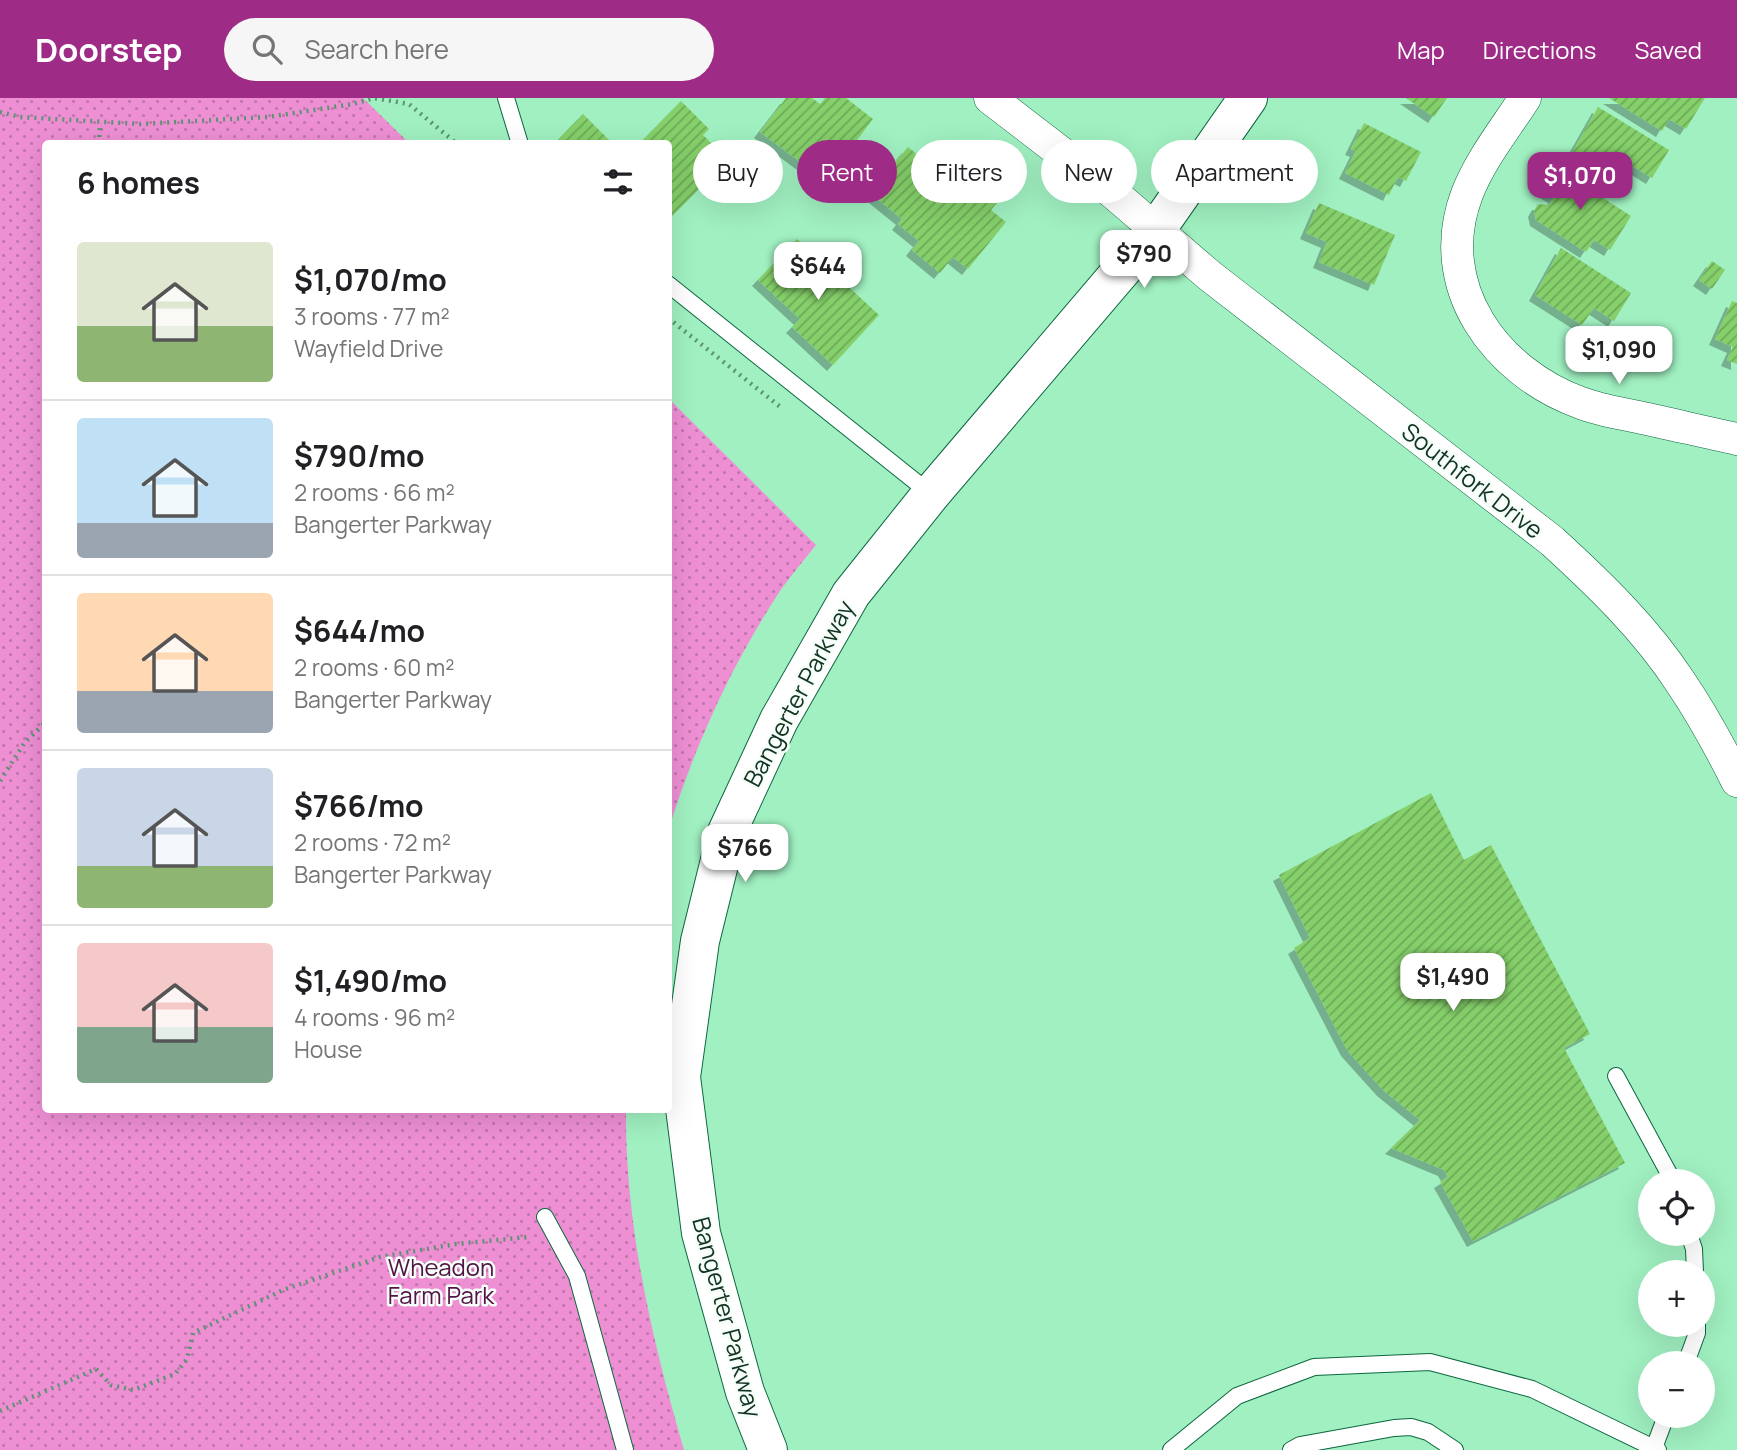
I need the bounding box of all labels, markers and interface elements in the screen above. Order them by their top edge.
search box [224,18,714,81]
text: Doorstep [35,27,182,72]
icon: search [248,30,286,68]
text: Search here [304,31,449,67]
text: Map [1397,33,1445,66]
text: Directions [1483,33,1596,66]
text: Saved [1634,33,1702,66]
chip: Buy [693,140,783,203]
chip: Rent [797,140,897,203]
chip: Filters [911,140,1027,203]
chip: New [1041,140,1137,203]
chip: Apartment [1151,140,1318,203]
pin: $1,070 [1523,152,1637,212]
text: $1,070 [1543,159,1617,191]
text: 6 homes [77,162,200,203]
icon: filters [599,163,637,201]
pin: $790 [1103,230,1185,290]
text: $790 [1116,237,1172,269]
pin: $644 [777,242,859,302]
text: $644 [790,249,846,281]
text: $1,070/mo [294,259,447,300]
icon: home [133,270,217,354]
text: 3 rooms · 77 m² [294,300,450,332]
pin: $1,090 [1562,327,1676,386]
text: Wayfield Drive [294,332,443,364]
text: $1,090 [1581,333,1657,365]
street label: Southfork Drive [1396,414,1550,546]
text: $790/mo [294,435,425,476]
icon: home [133,446,217,530]
text: 2 rooms · 66 m² [294,476,455,508]
text: Bangerter Parkway [294,508,492,540]
street label: Bangerter Parkway [735,594,861,792]
text: $644/mo [294,610,425,651]
icon: home [133,621,217,705]
text: 2 rooms · 60 m² [294,651,455,683]
text: Bangerter Parkway [294,683,492,715]
text: $766/mo [294,785,424,826]
icon: home [133,796,217,880]
pin: $766 [704,824,786,884]
text: 2 rooms · 72 m² [294,826,451,858]
text: $766 [717,831,773,863]
text: Bangerter Parkway [294,858,492,890]
pin: $1,490 [1396,954,1510,1013]
text: $1,490/mo [294,960,447,1001]
text: $1,490 [1416,960,1490,992]
icon: home [133,971,217,1055]
text: 4 rooms · 96 m² [294,1001,455,1033]
text: House [294,1033,363,1065]
map controls [1638,1169,1715,1428]
button: locate [1638,1169,1715,1246]
street label: Bangerter Parkway [685,1213,771,1421]
park label: Wheadon Farm Park [388,1250,495,1311]
button: + [1638,1260,1715,1337]
button: − [1638,1351,1715,1428]

